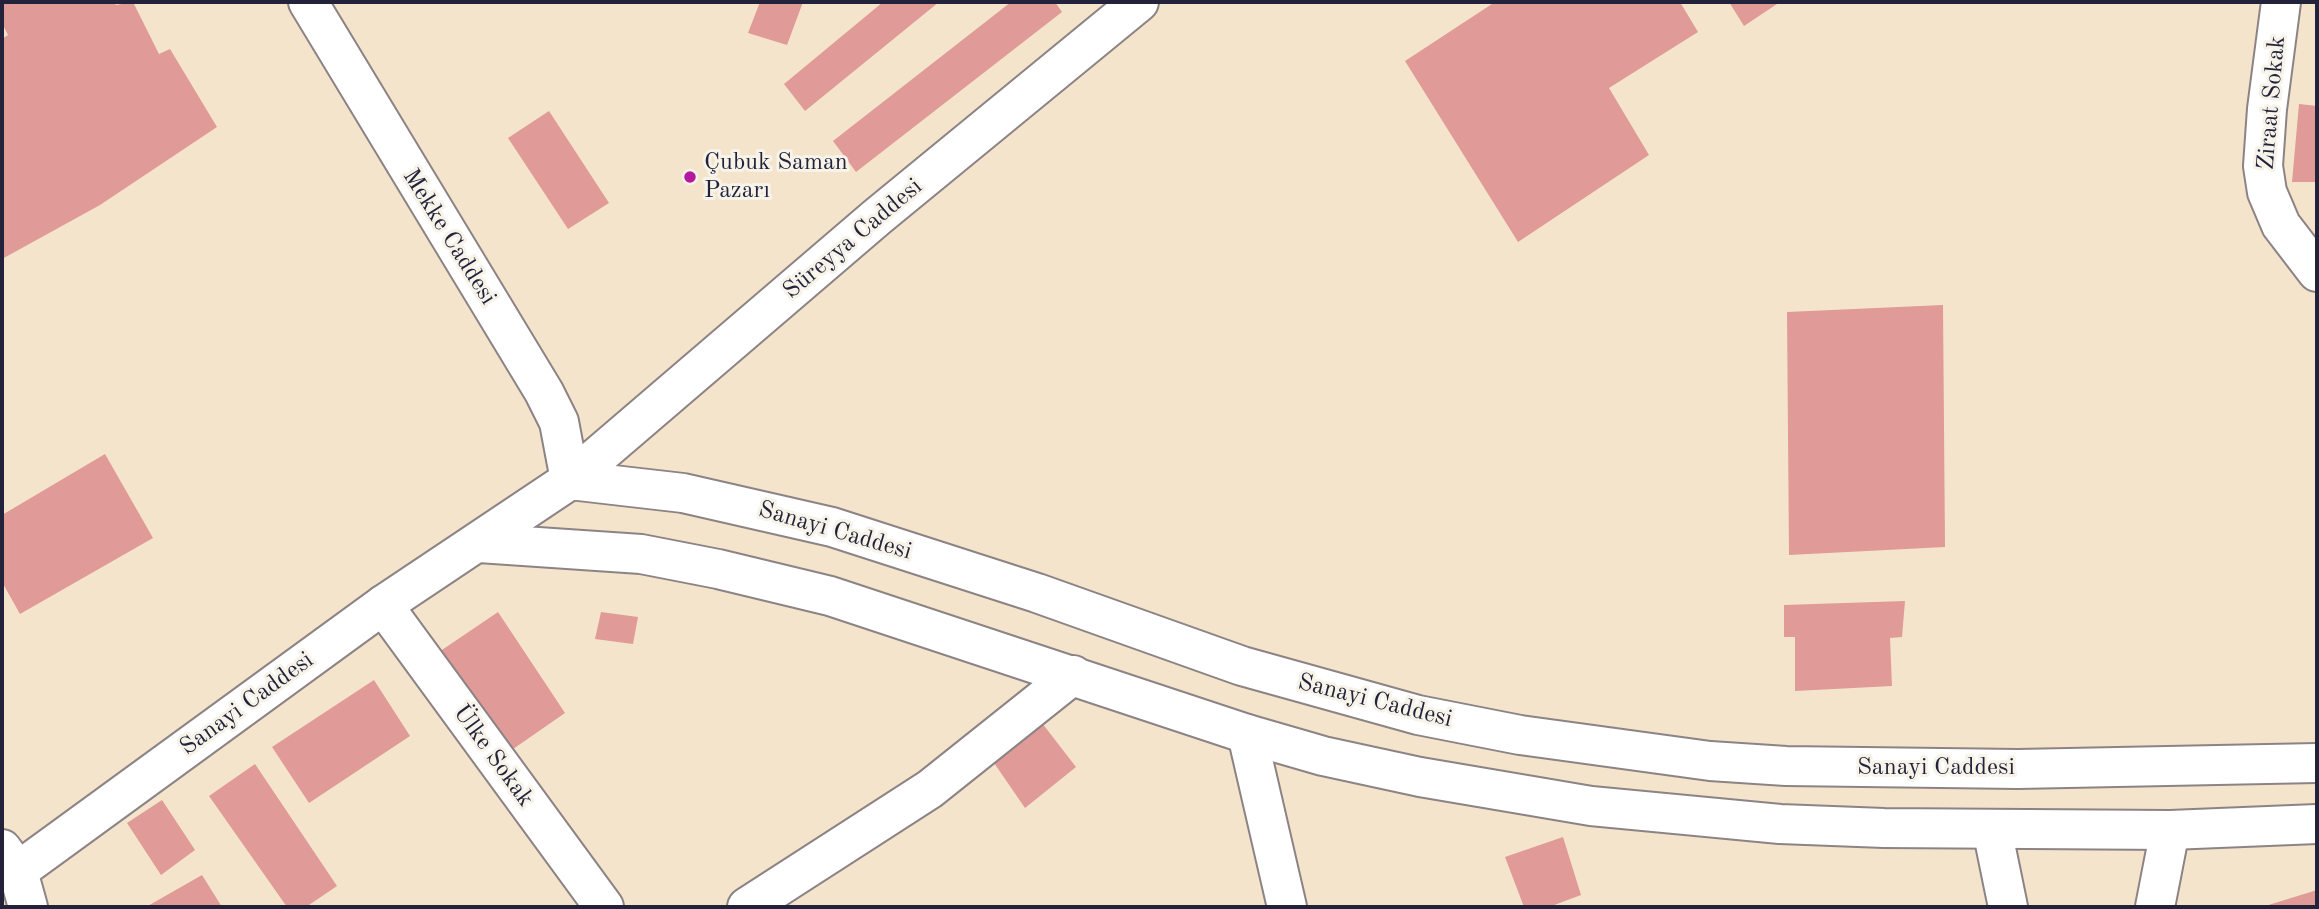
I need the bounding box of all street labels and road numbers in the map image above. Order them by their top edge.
street label: Ziraat Sokak [2252,35,2292,171]
street label: Mekke Caddesi [396,164,502,310]
street label: Süreyya Caddesi [778,172,928,306]
street label: Sanayi Caddesi [755,495,915,567]
street label: Sanayi Caddesi [175,646,319,762]
street label: Sanayi Caddesi [1295,668,1455,734]
street label: Ülke Sokak [446,699,540,813]
street label: Sanayi Caddesi [1857,754,2015,782]

